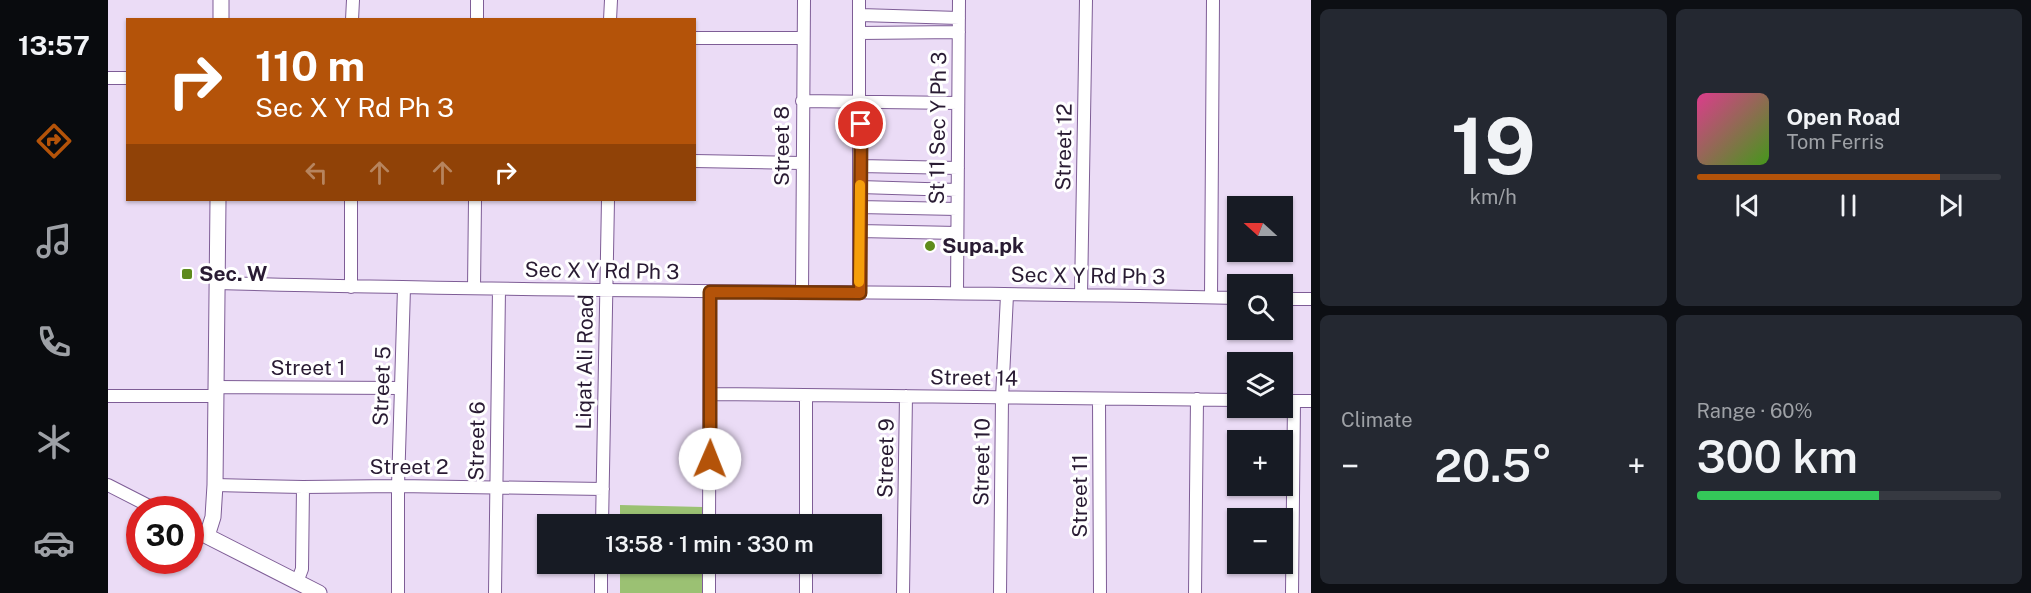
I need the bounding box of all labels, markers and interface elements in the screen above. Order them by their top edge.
text: 13:57 [18,29,90,61]
text: 110 m [255,41,365,90]
icon: right [156,42,234,120]
street label: St 11 Sec Y Ph 3 [924,51,951,205]
text: Sec X Y Rd Ph 3 [255,91,454,123]
pin [835,98,886,149]
text: 19 [1451,100,1536,192]
street label: Street 12 [1050,103,1077,191]
text: Open Road [1787,104,1900,130]
street label: Street 8 [769,106,794,186]
icon: arrive [844,107,877,140]
icon: directions [33,120,75,162]
text: Tom Ferris [1787,130,1884,154]
icon: left [300,156,333,189]
icon: ahead [363,156,396,189]
icon: ahead [426,156,459,189]
icon: right [489,156,522,189]
text: km/h [1470,185,1517,209]
icon: previous [1731,189,1764,222]
icon: pause [1832,189,1865,222]
icon: next [1934,189,1967,222]
north arrow [1227,196,1293,262]
map controls [1227,196,1293,574]
icon: music [33,220,75,262]
place label: Supa.pk [942,233,1024,258]
marker: Supa.pk [923,239,937,253]
street label: Sec X Y Rd Ph 3 [524,257,680,284]
place label: Sec. W [199,261,267,286]
street label: Sec X Y Rd Ph 3 [1010,262,1166,289]
marker: Sec. W [180,267,194,281]
button: search [1227,274,1293,340]
street label: Liqat Ali Road [571,294,598,430]
icon: phone [33,321,75,363]
street label: Street 5 [368,346,395,426]
button: layers [1227,352,1293,418]
street label: Street 1 [271,355,346,380]
street label: Street 14 [930,364,1018,391]
text: Range · 60% [1697,399,1813,423]
street label: Street 6 [463,401,490,481]
text: Climate [1341,408,1413,432]
street label: Street 9 [872,418,899,498]
street label: Street 10 [968,418,995,506]
icon: climate [33,421,75,463]
position arrow [678,427,742,491]
button: + [1227,430,1293,496]
text: 300 km [1697,430,1858,483]
text: 20.5° [1434,439,1552,492]
text: − [1341,447,1359,485]
text: + [1627,447,1645,485]
street label: Street 2 [370,454,448,479]
street label: Street 11 [1067,454,1092,538]
speed limit sign: 30 [126,496,204,574]
button: − [1227,508,1293,574]
icon: car [33,522,75,564]
text: 13:58 · 1 min · 330 m [605,531,814,557]

